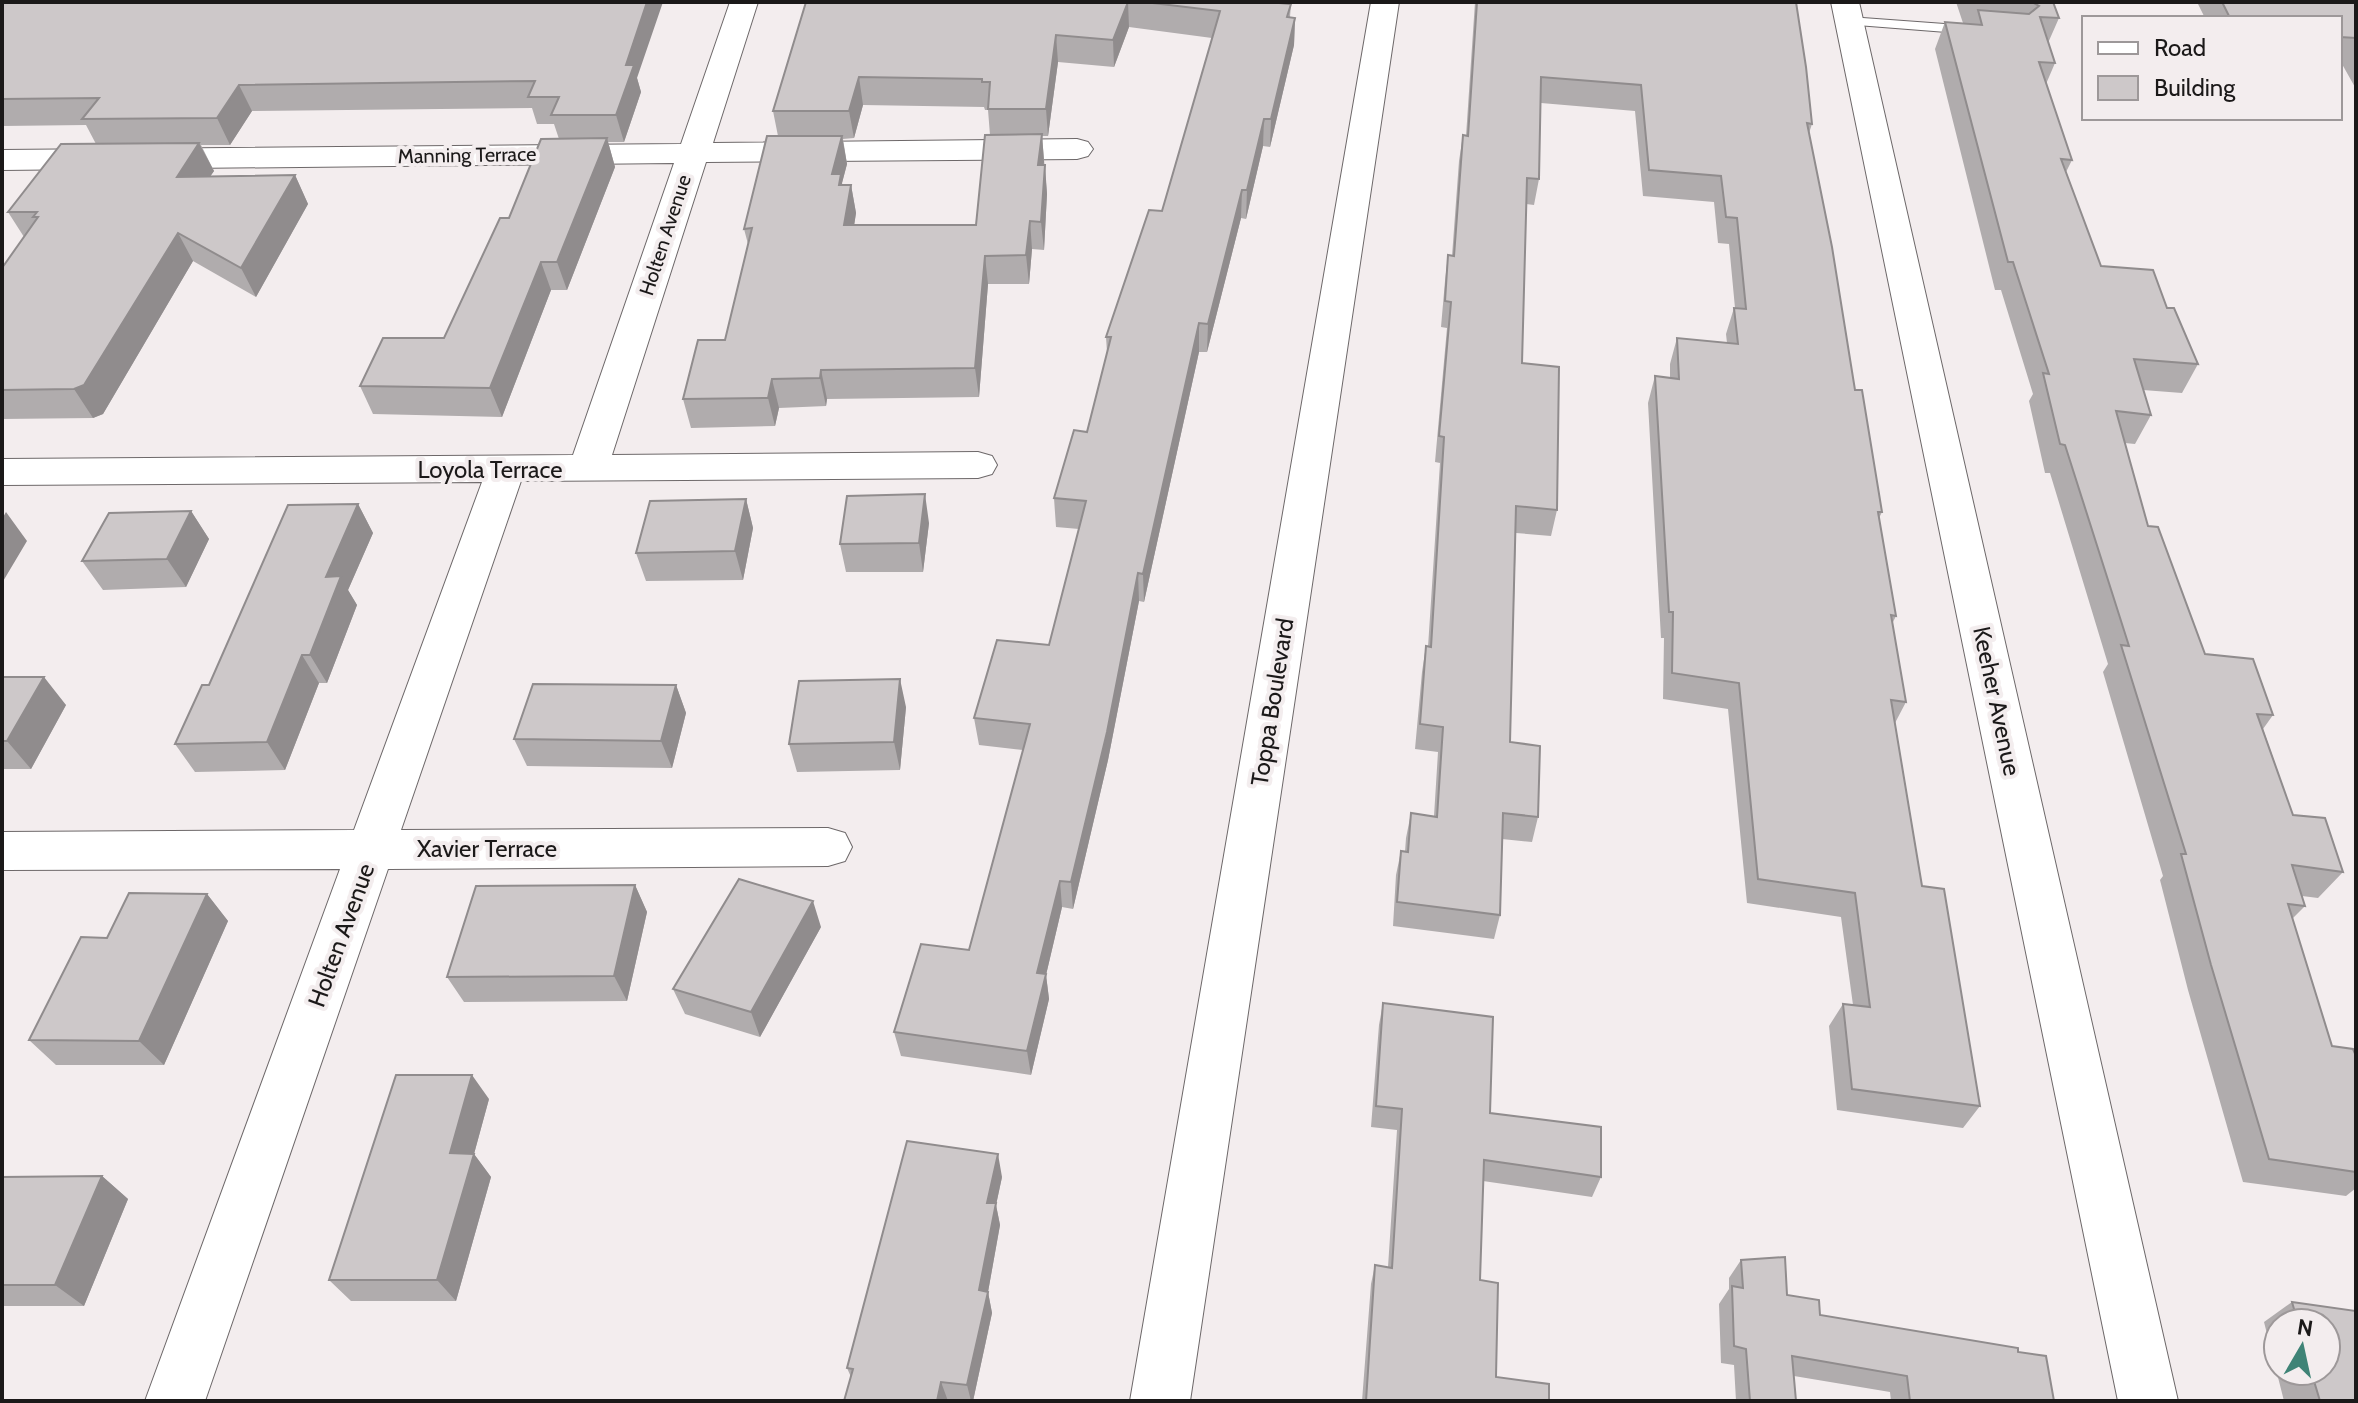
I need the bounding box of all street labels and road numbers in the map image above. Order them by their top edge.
street label: Manning Terrace [398,142,536,168]
street label: Holten Avenue [634,172,696,298]
street label: Loyola Terrace [417,455,563,484]
street label: Toppa Boulevard [1244,616,1300,788]
street label: Keeher Avenue [1967,624,2027,778]
street label: Xavier Terrace [417,834,557,863]
street label: Holten Avenue [302,859,380,1011]

